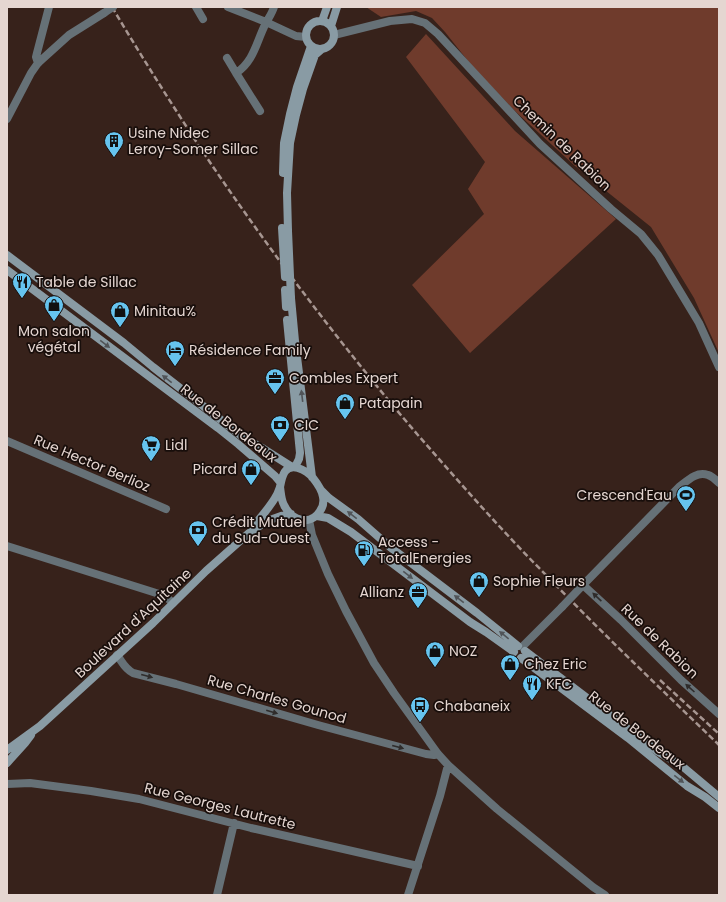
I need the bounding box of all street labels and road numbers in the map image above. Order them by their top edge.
street label: Chemin de Rabion [508,91,616,195]
street label: Rue de Bordeaux [176,379,282,467]
street label: Rue Hector Berlioz [31,429,153,497]
street label: Boulevard d'Aquitaine [70,563,196,682]
street label: Rue de Rabion [617,599,703,683]
street label: Rue Charles Gounod [205,670,349,728]
street label: Rue de Bordeaux [584,686,690,774]
street label: Rue Georges Lautrette [142,778,298,835]

